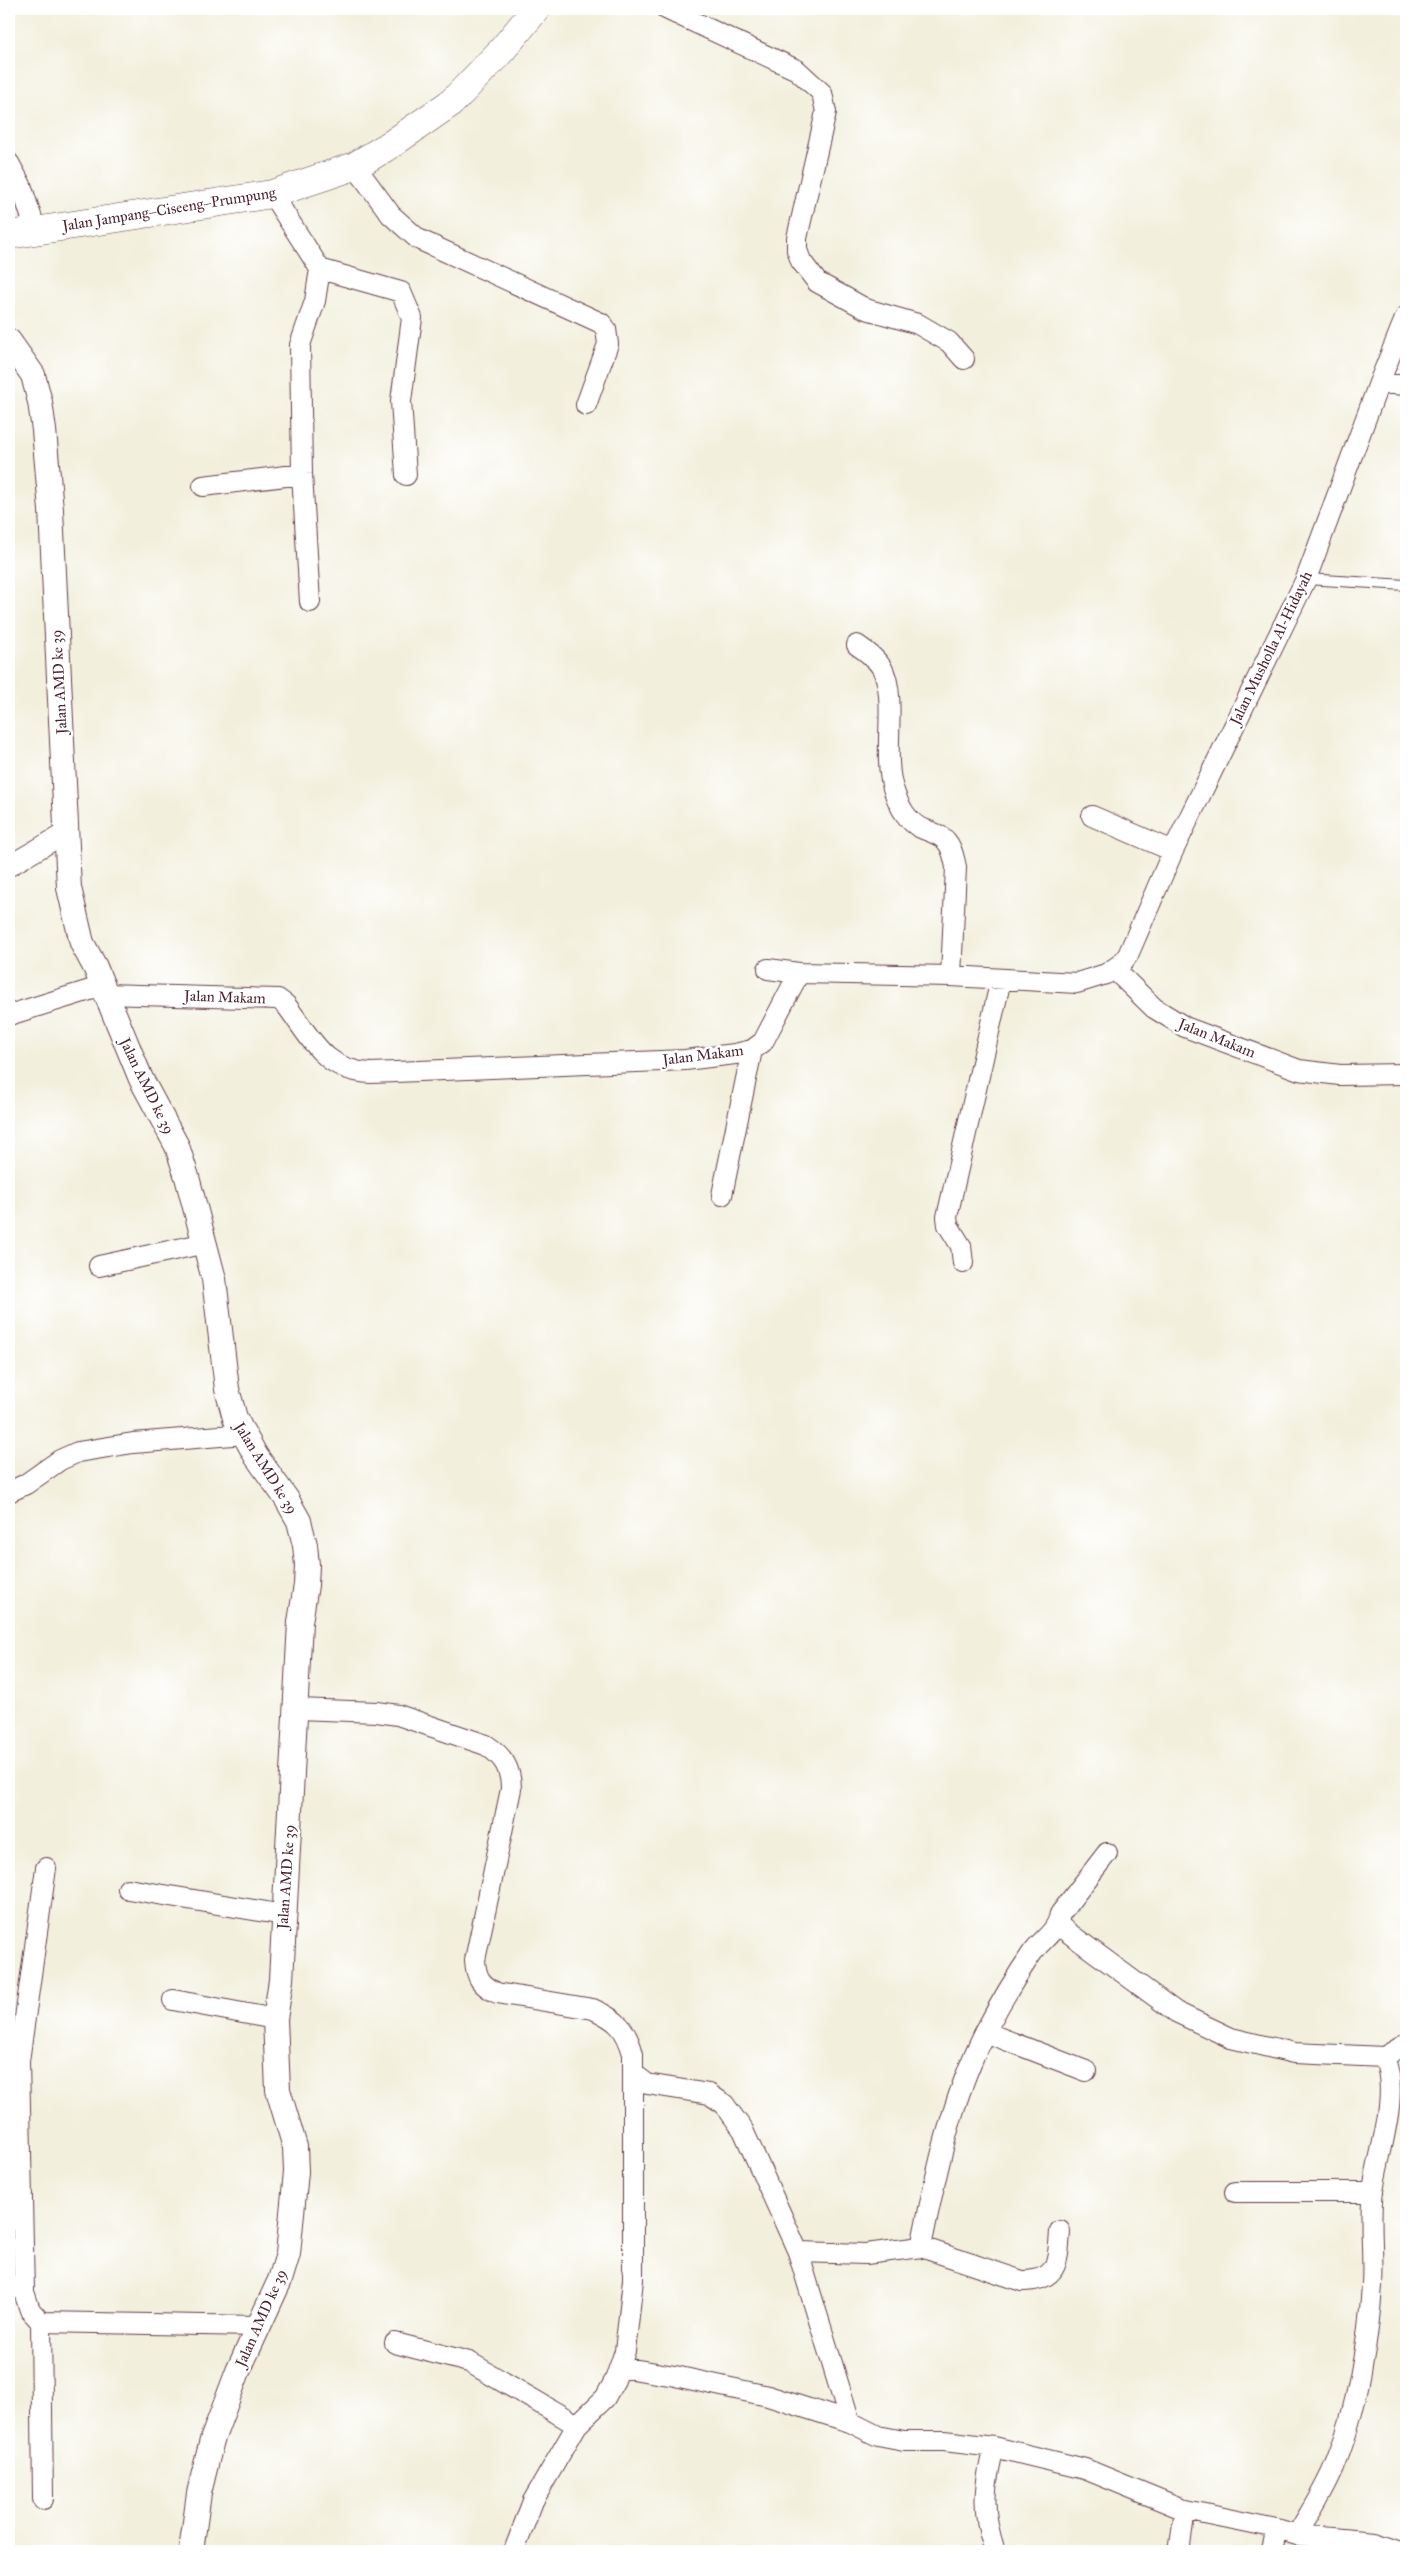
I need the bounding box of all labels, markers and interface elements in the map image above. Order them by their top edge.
street label: Jalan Jampang–Ciseeng–Prumpung [59,183,278,236]
street label: Jalan Musholla Al-Hidayah [1225,568,1317,730]
street label: Jalan AMD ke 39 [47,629,72,737]
street label: Jalan Makam [182,987,266,1008]
street label: Jalan Makam [1174,1014,1259,1063]
street label: Jalan AMD ke 39 [114,1033,178,1137]
street label: Jalan Makam [659,1041,745,1070]
street label: Jalan AMD ke 39 [229,1417,301,1518]
street label: Jalan AMD ke 39 [273,1824,300,1932]
street label: Jalan AMD ke 39 [231,2266,291,2372]

